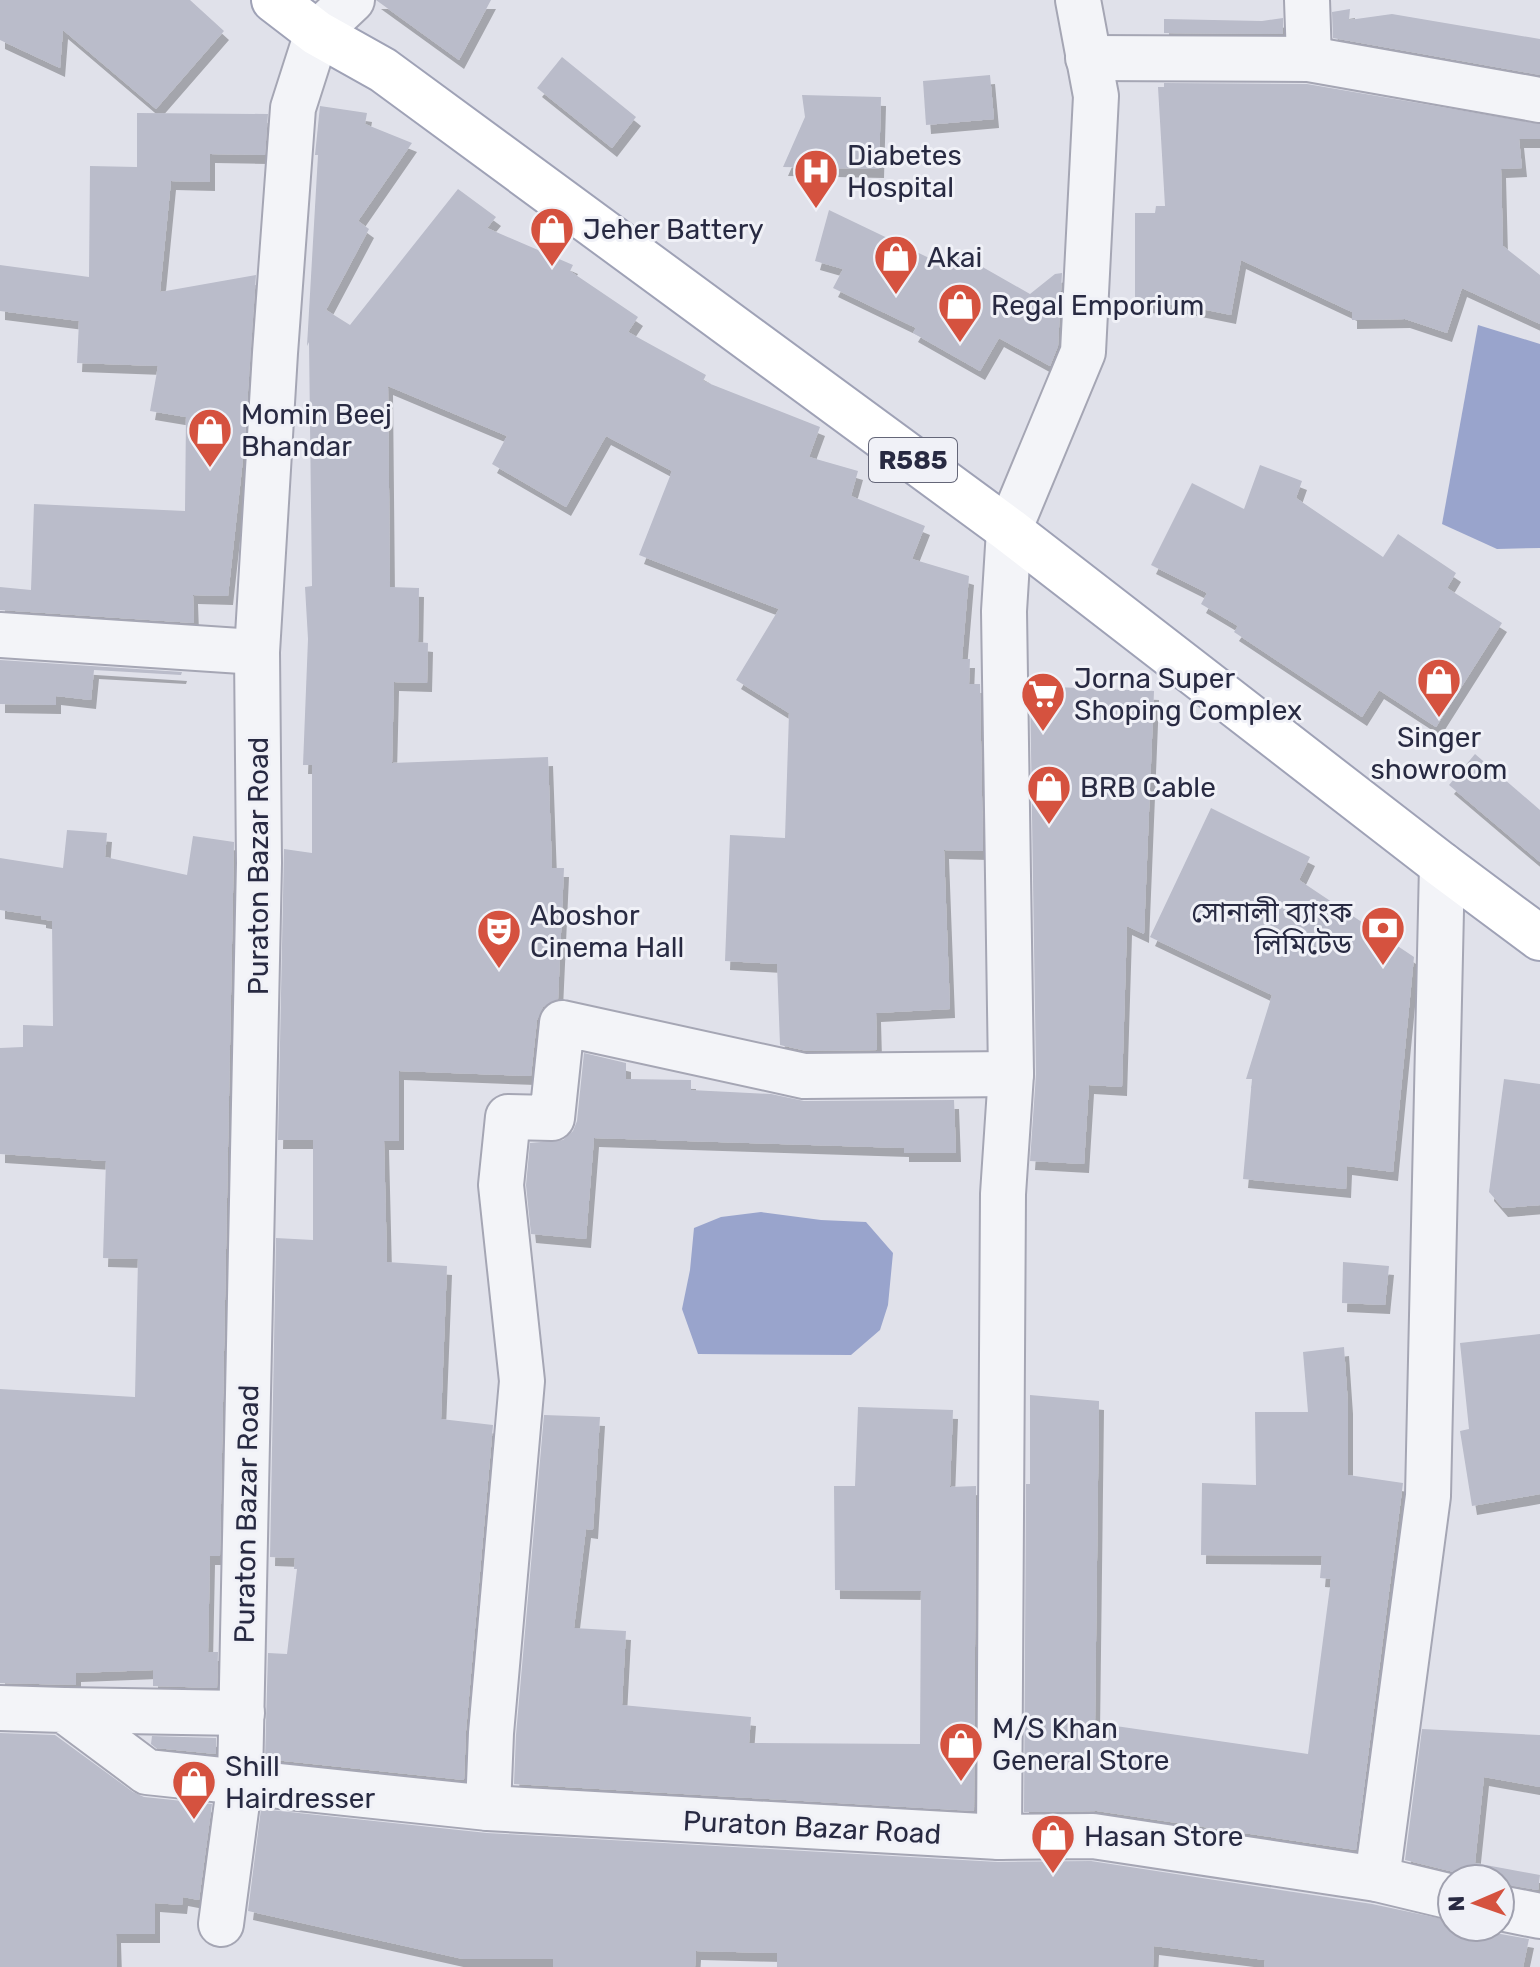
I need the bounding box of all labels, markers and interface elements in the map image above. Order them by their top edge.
place label: Diabetes Hospital [847,139,962,204]
hospital icon: Diabetes Hospital [792,147,840,210]
shop icon: Jeher Battery [528,205,576,268]
place label: Jeher Battery [583,213,764,246]
shop icon: Akai [872,233,920,296]
place label: Akai [927,241,982,274]
shop icon: Regal Emporium [936,281,984,344]
place label: Regal Emporium [991,289,1204,322]
place label: Momin Beej Bhandar [241,398,392,463]
shop icon: Momin Beej Bhandar [186,406,234,469]
road number: R585 [869,438,957,482]
shop icon: Singer showroom [1415,656,1463,719]
place label: Jorna Super Shoping Complex [1074,662,1302,727]
supermarket icon: Jorna Super Shoping Complex [1019,670,1067,733]
place label: Singer showroom [1371,721,1507,786]
street label: Puraton Bazar Road [242,737,275,995]
shop icon: BRB Cable [1025,763,1073,826]
place label: BRB Cable [1080,771,1216,804]
place label: সোনালী ব্যাংক লিমিটেড [1191,896,1353,961]
place label: Aboshor Cinema Hall [530,899,684,964]
bank icon: সোনালী ব্যাংক লিমিটেড [1359,904,1407,967]
theatre icon: Aboshor Cinema Hall [475,907,523,970]
street label: Puraton Bazar Road [228,1384,265,1644]
place label: M/S Khan General Store [992,1712,1169,1777]
shop icon: M/S Khan General Store [937,1720,985,1783]
place label: Shill Hairdresser [225,1750,376,1815]
shop icon: Shill Hairdresser [170,1758,218,1821]
street label: Puraton Bazar Road [682,1804,942,1851]
shop icon: Hasan Store [1029,1812,1077,1875]
place label: Hasan Store [1084,1820,1244,1853]
north arrow [1436,1863,1516,1943]
text: N [1443,1895,1470,1912]

